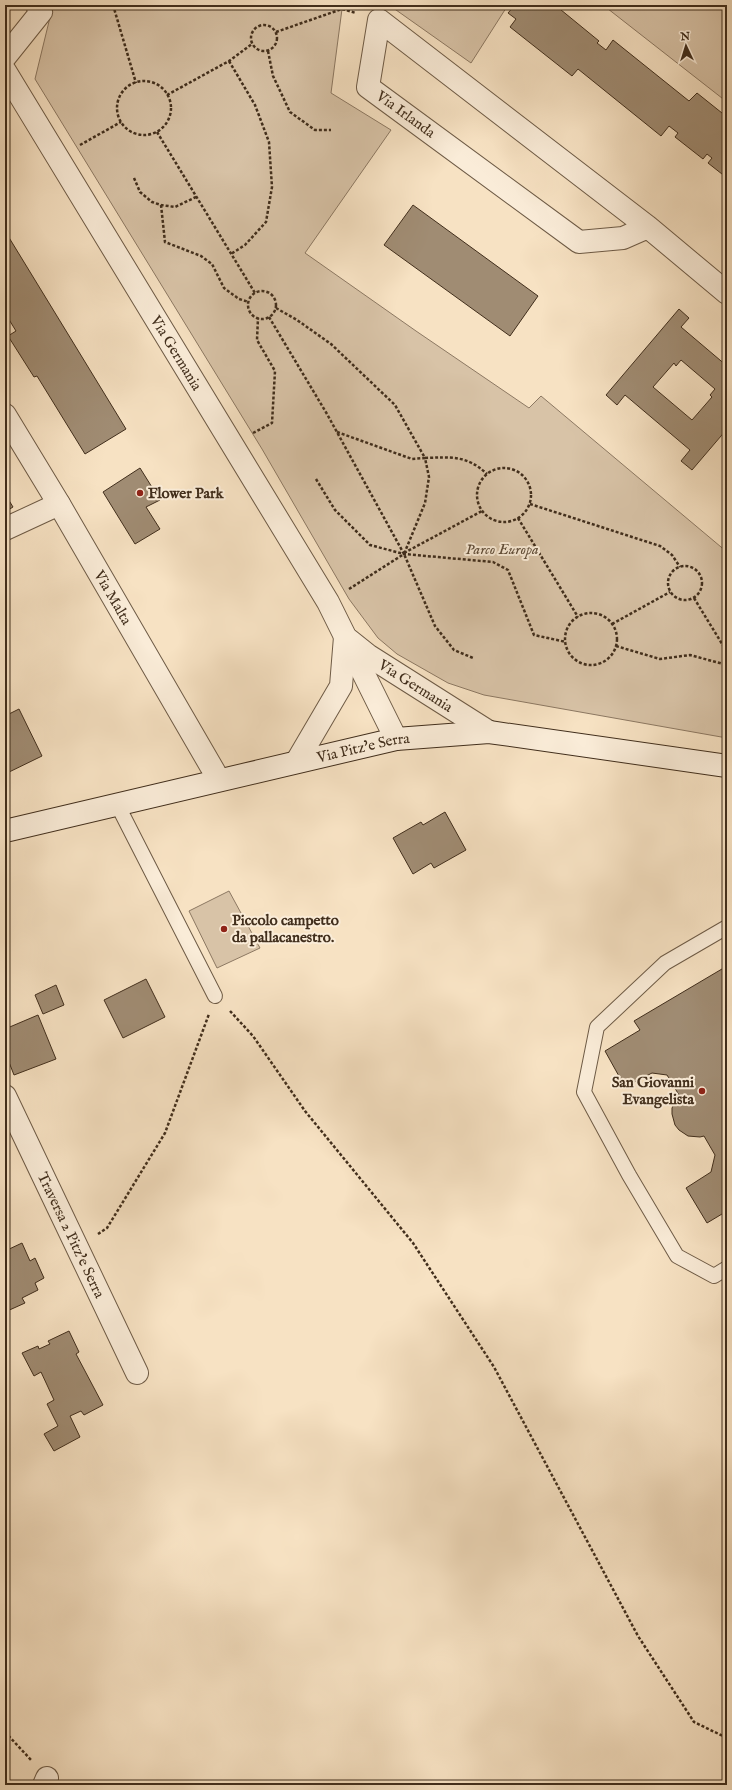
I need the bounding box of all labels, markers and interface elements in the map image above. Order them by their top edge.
north arrow [666,26,706,66]
text: N [679,30,691,44]
street label: Via Irlanda [372,86,439,143]
street label: Via Germania [145,311,206,395]
place label: Flower Park [148,484,224,503]
marker: Flower Park [135,488,145,498]
park label: Parco Europa [465,540,539,559]
street label: Via Malta [89,566,136,629]
street label: Via Germania [374,655,457,717]
street label: Via Pitz'e Serra [314,729,411,768]
place label: Piccolo campetto da pallacanestro. [232,911,339,947]
marker: Piccolo campetto da pallacanestro. [219,924,229,934]
place label: San Giovanni Evangelista [612,1073,695,1109]
marker: San Giovanni Evangelista [697,1086,707,1096]
street label: Traversa 2 Pitz'e Serra [33,1169,109,1302]

